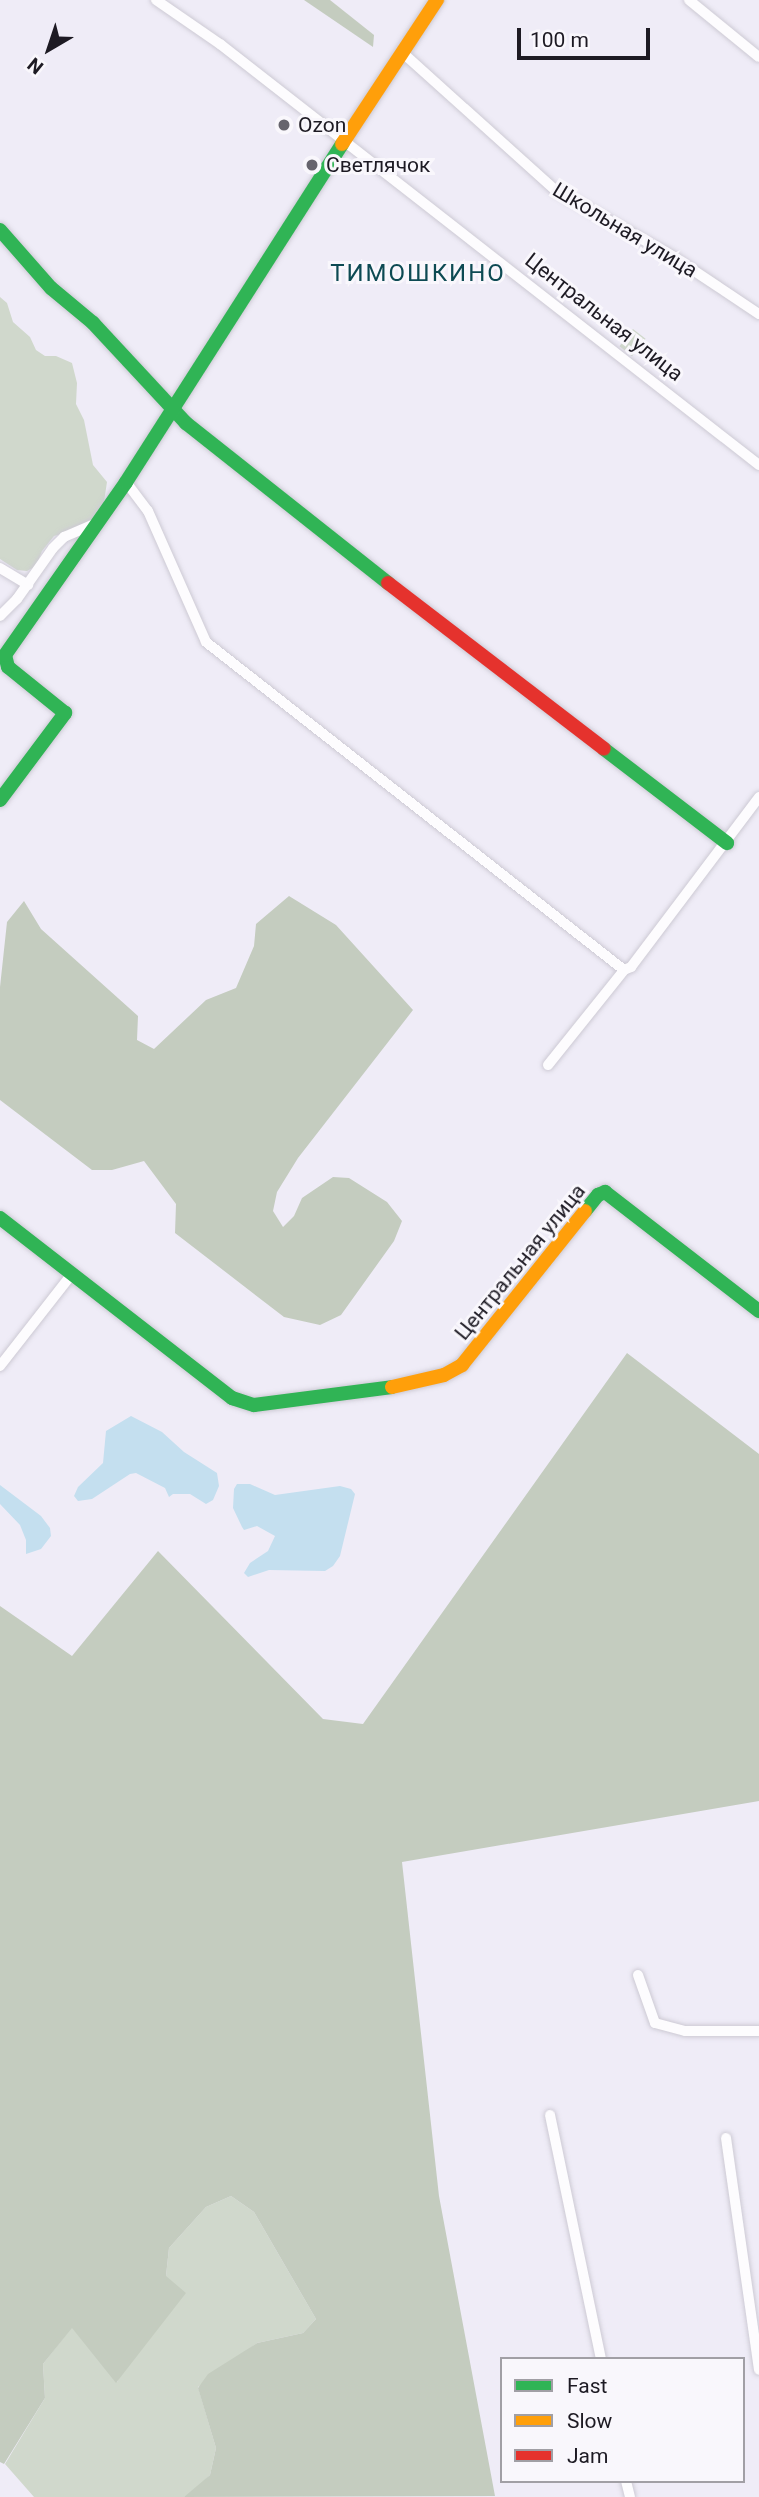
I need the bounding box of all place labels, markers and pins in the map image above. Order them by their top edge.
place label: Ozon [298,112,346,138]
marker: Ozon [276,117,292,133]
place label: Светлячок [326,152,430,178]
marker: Светлячок [304,157,320,173]

